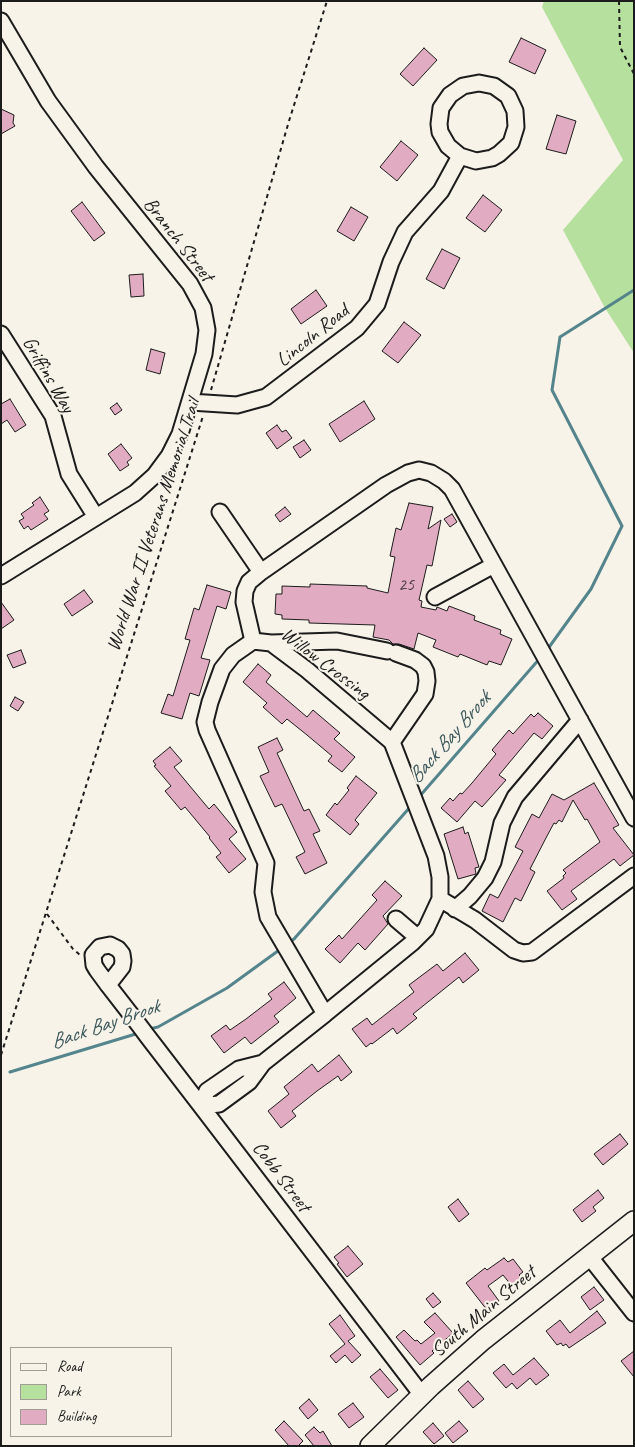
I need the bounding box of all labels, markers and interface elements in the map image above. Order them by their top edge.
street label: Branch Street [138,193,218,287]
street label: Lincoln Road [272,300,354,372]
street label: Griffins Way [17,333,79,417]
street label: World War II Veterans Memorial Trail [102,396,206,654]
house number: 25 [398,574,414,596]
street label: Willow Crossing [276,623,374,705]
water label: Back Bay Brook [403,687,497,789]
water label: Back Bay Brook [47,995,163,1055]
street label: Cobb Street [247,1137,315,1217]
street label: South Main Street [427,1261,541,1363]
legend [10,1347,172,1437]
text: Road [57,1357,82,1376]
text: Park [57,1382,81,1401]
text: Building [57,1407,96,1426]

